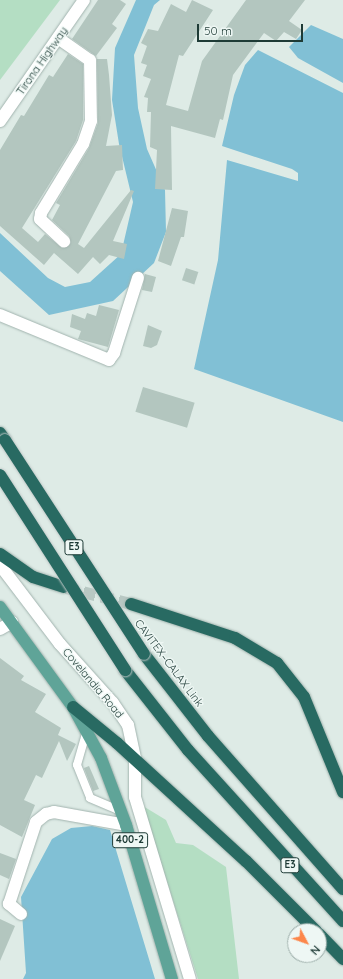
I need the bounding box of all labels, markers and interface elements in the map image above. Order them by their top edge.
scale bar [199,16,305,42]
text: 50 m [204,23,232,38]
street label: Tirona Highway [14,24,70,98]
road number: E3 [64,539,84,555]
street label: CAVITEX–CALAX Link [132,617,206,709]
street label: Covelandia Road [60,645,126,721]
road number: 400-2 [112,832,148,848]
road number: E3 [280,857,300,873]
north arrow [287,923,327,963]
text: N [307,943,323,958]

